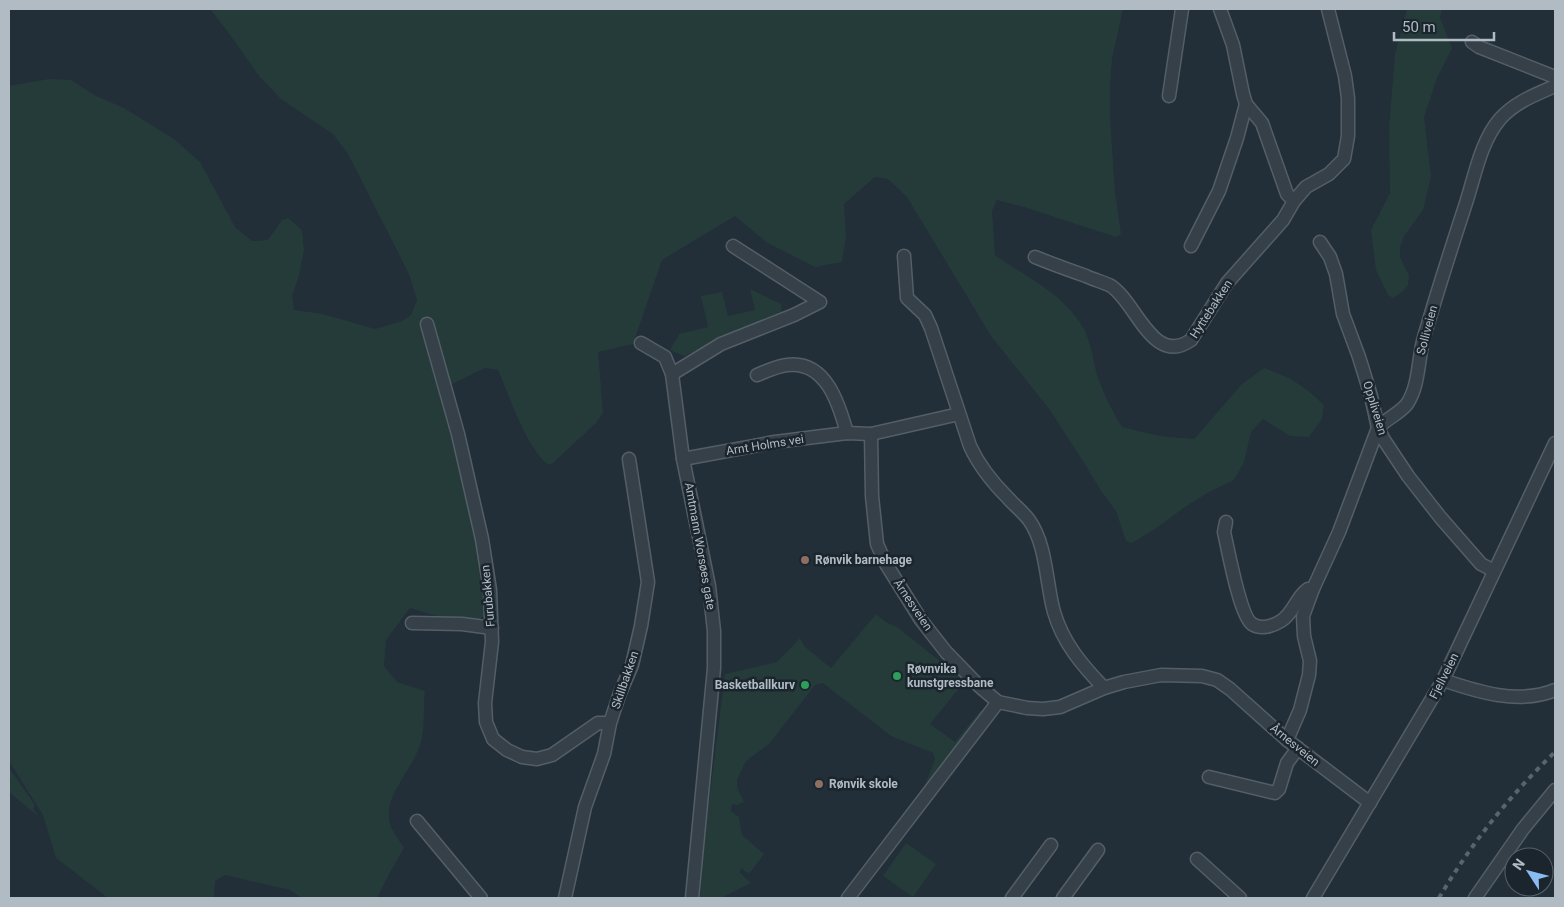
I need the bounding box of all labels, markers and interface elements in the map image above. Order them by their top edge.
scale bar [1394,10,1494,42]
text: 50 m [1402,18,1436,36]
street label: Hyttebakken [1187,277,1235,341]
street label: Solliveien [1414,304,1440,356]
street label: Oppliveien [1360,379,1390,437]
street label: Arnt Holms vei [725,432,805,458]
street label: Amtmann Worsøes gate [682,481,718,611]
place label: Rønvik barnehage [815,553,913,567]
marker: Rønvik barnehage [799,554,811,566]
street label: Furubakken [478,564,498,628]
street label: Årnesveien [891,575,937,633]
street label: Skillbakken [609,649,641,711]
street label: Fjellveien [1426,651,1462,701]
place label: Røvnvika kunstgressbane [907,662,994,690]
marker: Røvnvika kunstgressbane [891,670,903,682]
place label: Basketballkurv [715,678,795,692]
marker: Basketballkurv [799,679,811,691]
street label: Årnesveien [1268,719,1324,769]
place label: Rønvik skole [829,777,898,791]
marker: Rønvik skole [813,778,825,790]
north arrow [1504,847,1554,897]
text: N [1509,856,1528,873]

